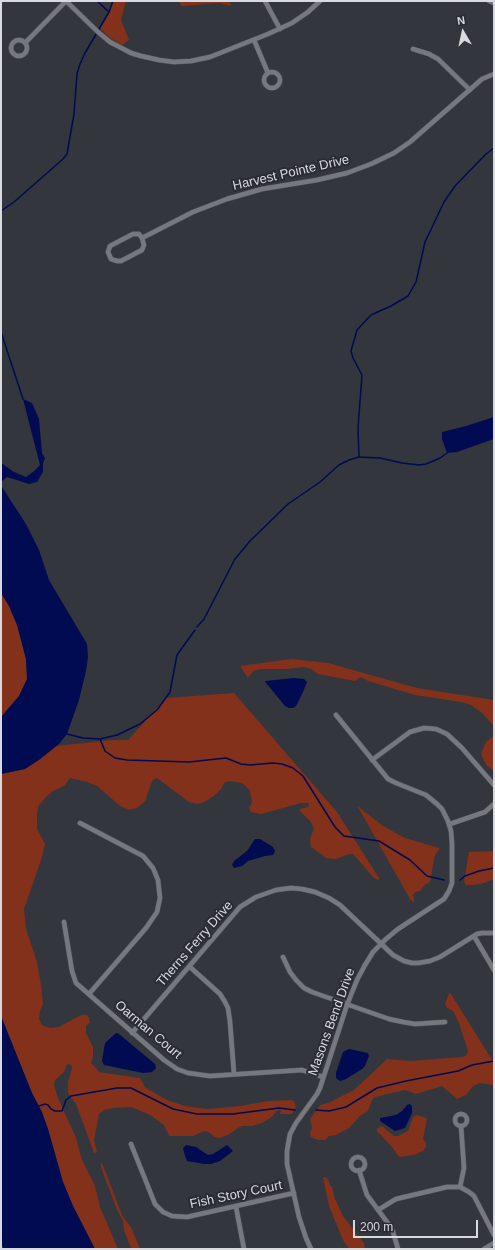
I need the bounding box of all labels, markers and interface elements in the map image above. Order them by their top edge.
north arrow [443,12,483,52]
text: N [456,14,466,27]
street label: Harvest Pointe Drive [231,152,351,194]
street label: Therns Ferry Drive [154,898,236,990]
street label: Masons Bend Drive [305,966,359,1078]
street label: Oarman Court [111,998,185,1062]
street label: Fish Story Court [188,1178,284,1212]
scale bar [355,1212,480,1238]
text: 200 m [360,1220,393,1234]

